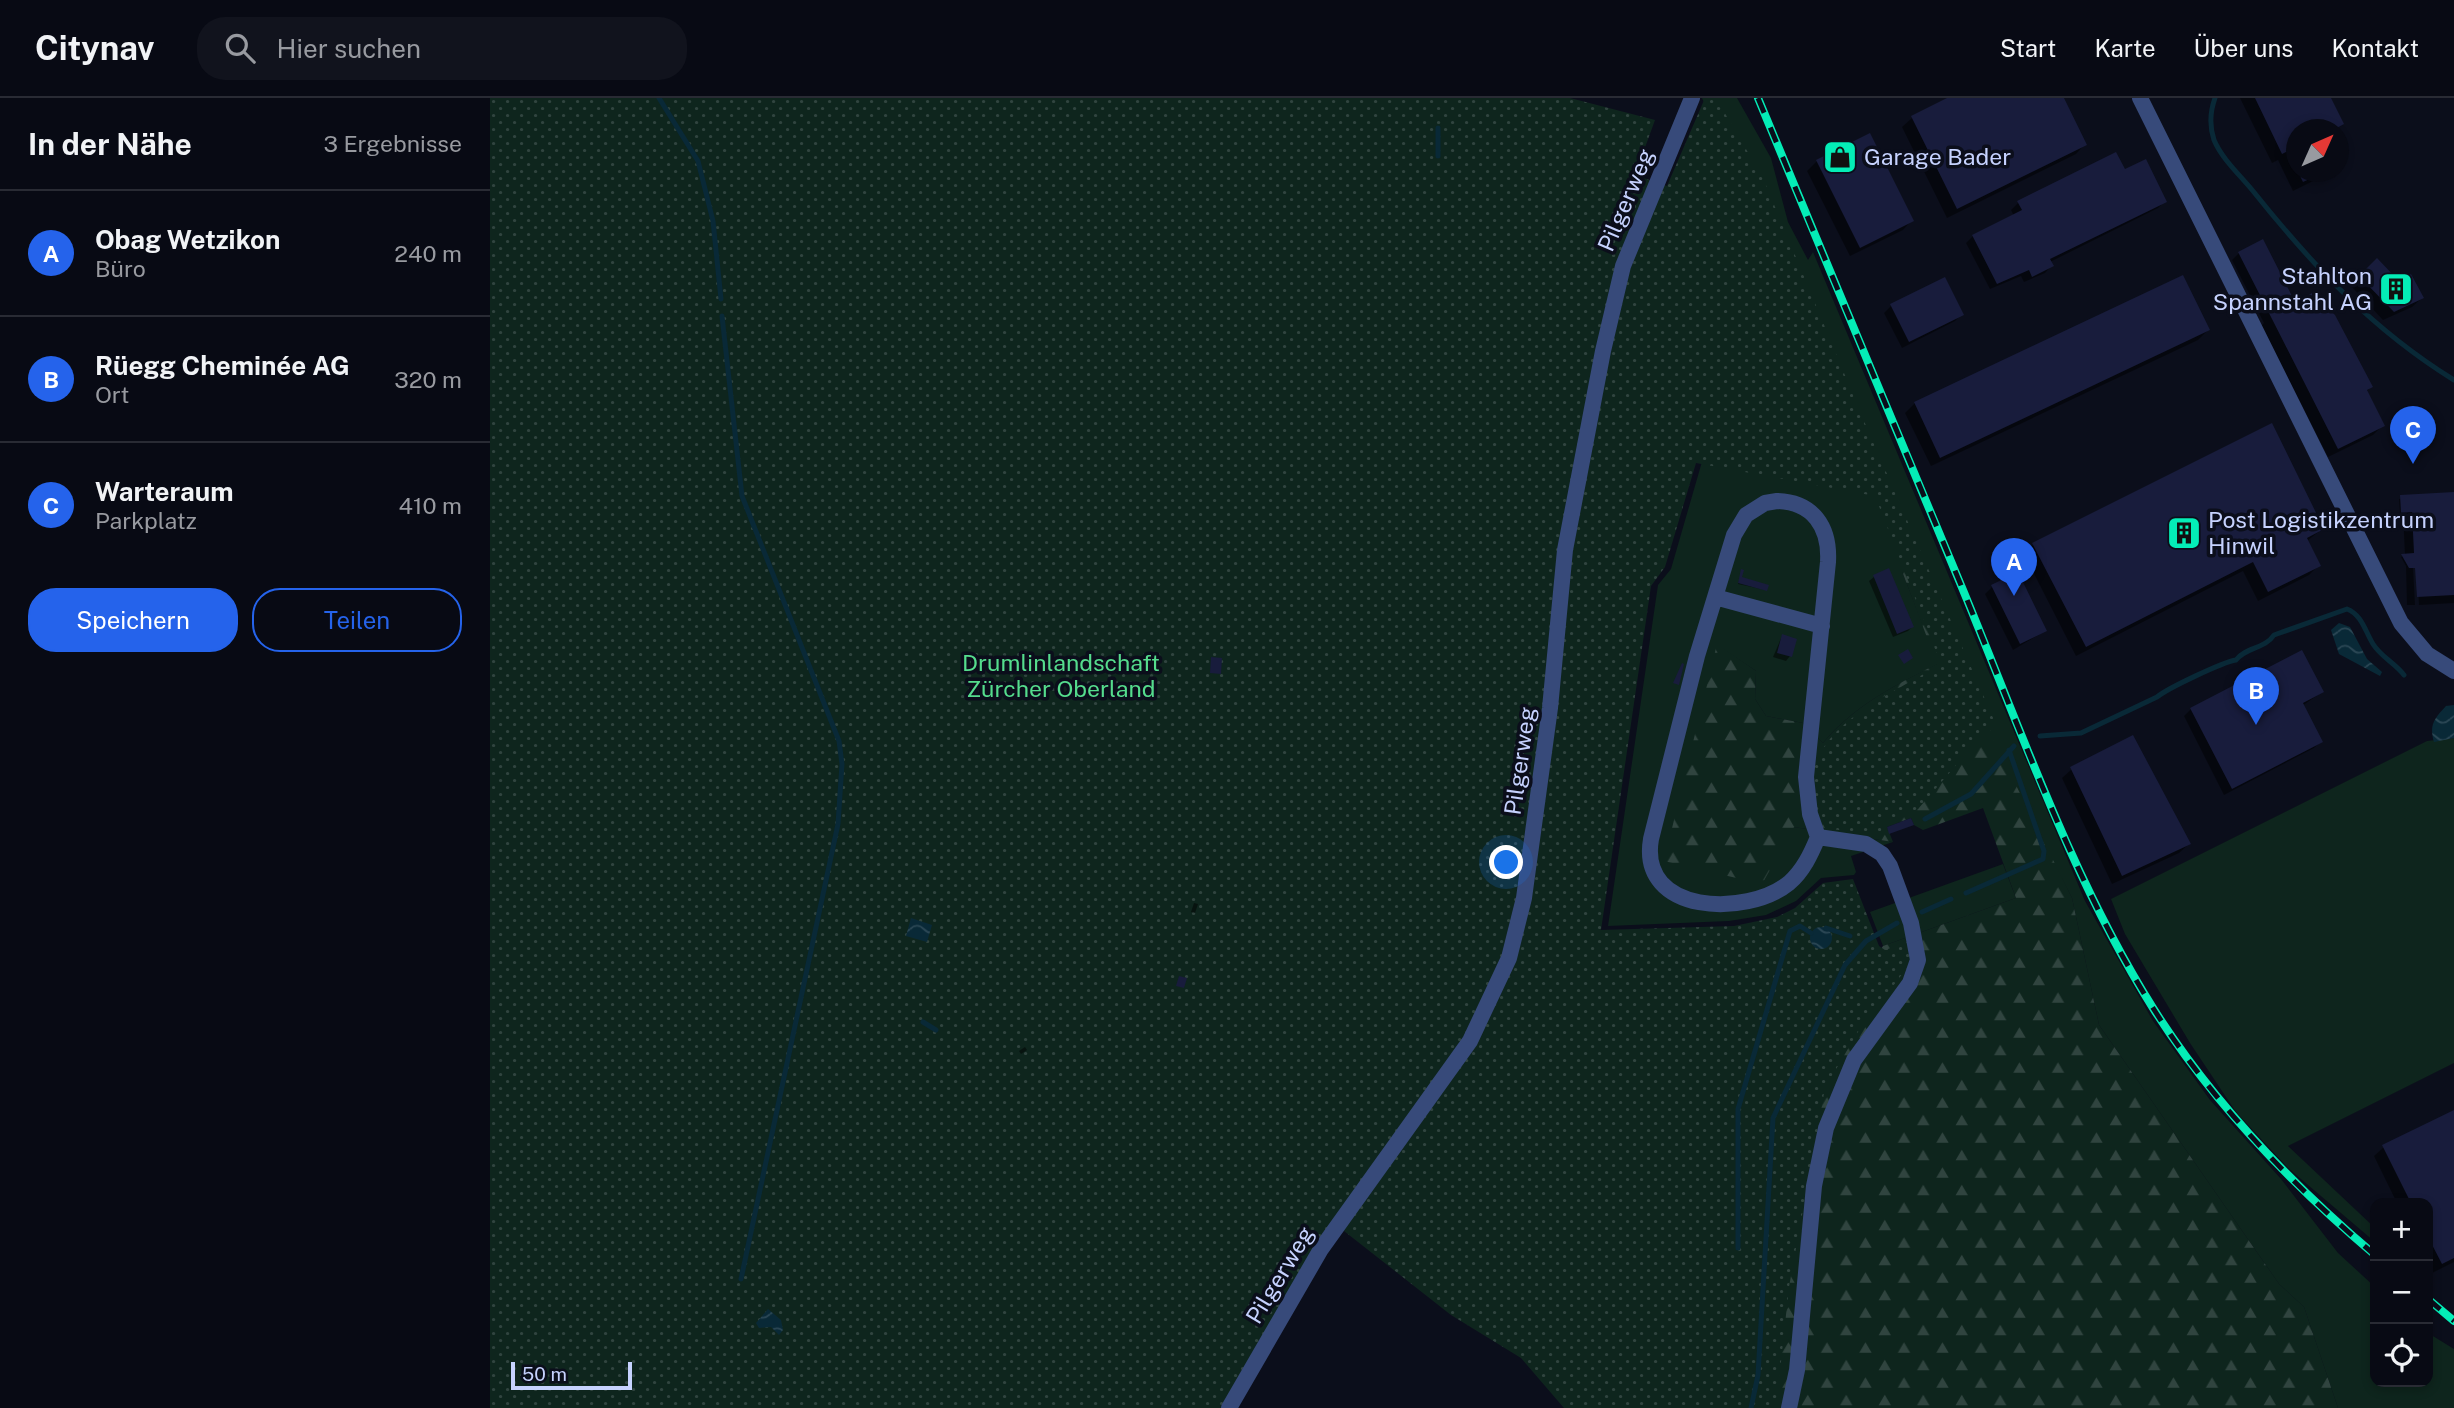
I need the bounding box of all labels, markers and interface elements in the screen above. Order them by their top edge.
search box [197,17,687,80]
text: Citynav [35,29,155,67]
icon: search [221,29,259,67]
text: Hier suchen [277,33,421,64]
text: Start [2000,34,2056,62]
text: Karte [2094,34,2156,62]
text: Über uns [2194,34,2293,62]
text: Kontakt [2331,34,2419,62]
north arrow [2286,119,2349,182]
text: In der Nähe [28,126,192,162]
text: 3 Ergebnisse [323,130,462,157]
shop icon: Garage Bader [1821,138,1859,176]
place label: Garage Bader [1864,143,2011,170]
street label: Pilgerweg [1592,144,1659,255]
text: Obag Wetzikon [95,224,280,255]
text: A [43,240,59,267]
text: 240 m [394,240,462,267]
text: Büro [95,255,146,282]
place label: Stahlton Spannstahl AG [2213,262,2372,315]
building icon: Stahlton Spannstahl AG [2377,270,2415,308]
text: Rüegg Cheminée AG [95,350,350,381]
text: B [43,366,59,393]
text: 320 m [394,366,462,393]
text: Ort [95,381,129,408]
pin: C [2390,406,2436,464]
text: Warteraum [95,476,234,507]
text: C [43,492,59,519]
text: 410 m [399,492,462,519]
place label: Post Logistikzentrum Hinwil [2208,506,2434,559]
text: Parkplatz [95,507,197,534]
building icon: Post Logistikzentrum Hinwil [2165,514,2203,552]
pin: A [1991,538,2037,596]
button: Speichern [28,588,238,652]
button: Teilen [252,588,462,652]
park label: Drumlinlandschaft Zürcher Oberland [962,649,1160,702]
pin: B [2233,667,2279,725]
street label: Pilgerweg [1499,705,1540,817]
your location [1489,845,1523,879]
map controls [2370,1198,2433,1387]
button: + [2370,1198,2433,1261]
street label: Pilgerweg [1240,1221,1319,1328]
button: − [2370,1261,2433,1324]
button: locate [2370,1324,2433,1387]
scale bar [511,1359,632,1391]
text: 50 m [522,1363,567,1385]

